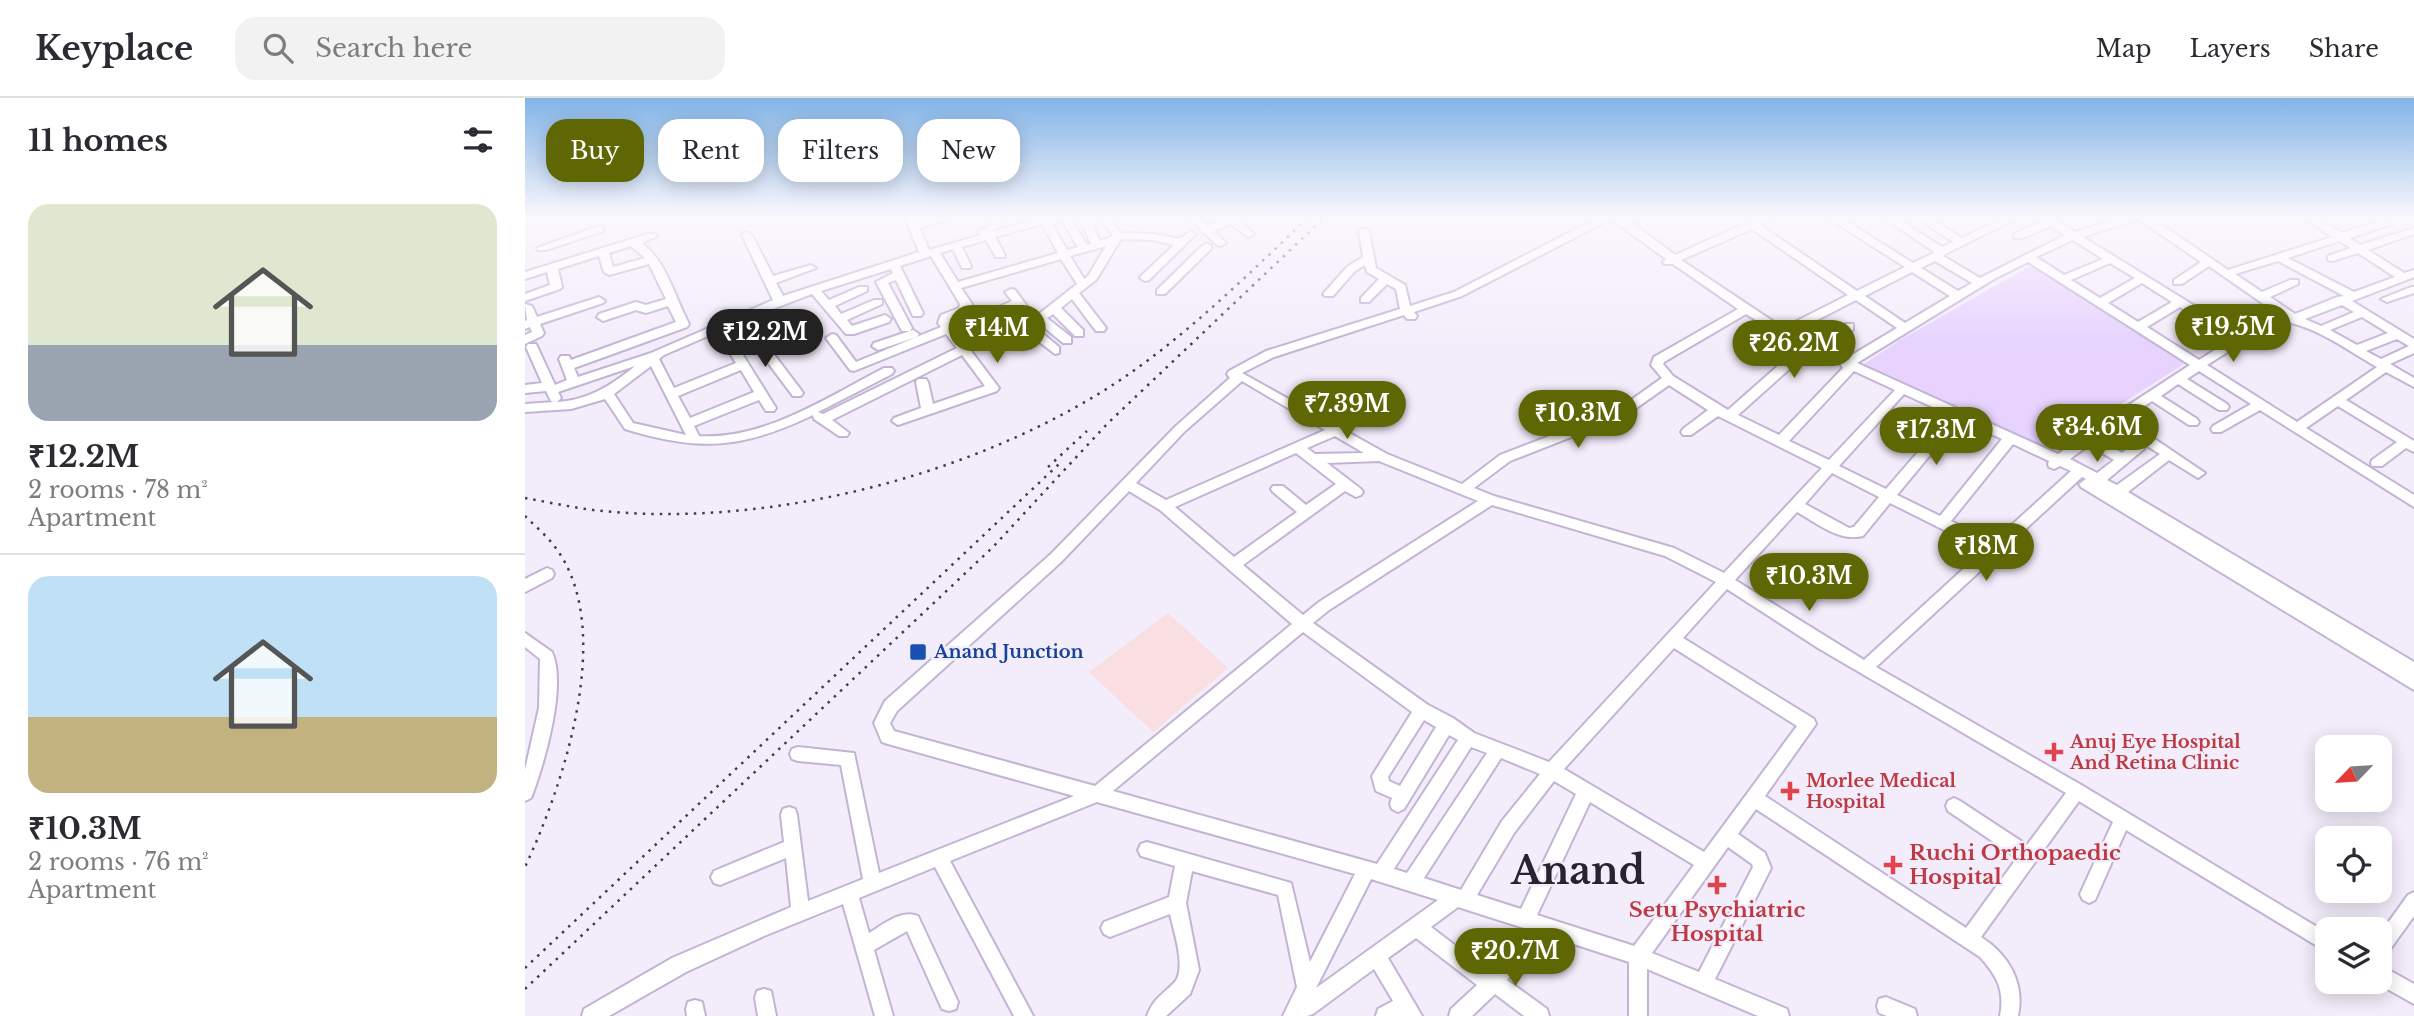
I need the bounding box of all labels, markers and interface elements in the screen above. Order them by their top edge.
search box [235,17,725,80]
text: Keyplace [35,28,193,69]
icon: search [259,29,297,67]
text: Search here [315,32,472,64]
text: Map [2096,34,2152,63]
text: Layers [2190,34,2271,63]
text: Share [2309,34,2379,63]
chip: Buy [546,119,644,182]
chip: Rent [658,119,764,182]
chip: Filters [778,119,903,182]
chip: New [917,119,1020,182]
icon: filters [459,121,497,159]
text: 11 homes [28,122,168,159]
icon: home [200,249,326,375]
pin: ₹19.5M [2176,304,2290,364]
pin: ₹14M [956,306,1038,365]
pin: ₹12.2M [708,310,822,369]
text: ₹19.5M [2191,313,2275,341]
text: ₹14M [965,314,1029,342]
text: ₹12.2M [722,318,808,346]
pin: ₹26.2M [1737,320,1851,380]
text: ₹26.2M [1749,329,1839,357]
pin: ₹7.39M [1290,382,1404,441]
text: ₹7.39M [1304,390,1390,418]
pin: ₹10.3M [1521,390,1635,450]
text: ₹10.3M [1534,399,1622,427]
pin: ₹34.6M [2040,404,2154,464]
pin: ₹17.3M [1879,408,1993,467]
text: ₹34.6M [2052,413,2142,441]
text: ₹17.3M [1896,416,1976,444]
text: ₹12.2M [28,438,139,475]
text: 2 rooms · 78 m² [28,476,208,504]
text: Apartment [28,504,156,532]
pin: ₹18M [1945,524,2027,583]
text: ₹18M [1954,532,2018,560]
pin: ₹10.3M [1752,554,1866,613]
text: ₹10.3M [1765,562,1853,590]
icon: home [200,621,326,747]
place label: Anand Junction [933,641,1084,663]
marker: Anand Junction [908,642,928,662]
place label: Anuj Eye Hospital And Retina Clinic [2069,731,2241,774]
north arrow [2315,735,2392,812]
map controls [2315,735,2392,994]
marker: Anuj Eye Hospital And Retina Clinic [2044,742,2064,762]
place label: Morlee Medical Hospital [1806,770,1956,813]
marker: Morlee Medical Hospital [1780,781,1800,801]
text: ₹10.3M [28,810,142,847]
button: locate [2315,826,2392,903]
place label: Ruchi Orthopaedic Hospital [1909,840,2121,890]
district label: Anand [1510,847,1645,894]
text: 2 rooms · 76 m² [28,848,209,876]
marker: Ruchi Orthopaedic Hospital [1883,855,1903,875]
marker: Setu Psychiatric Hospital [1707,875,1727,895]
text: Apartment [28,876,156,904]
place label: Setu Psychiatric Hospital [1629,897,1805,947]
button: layers [2315,917,2392,994]
pin: ₹20.7M [1458,928,1572,988]
text: ₹20.7M [1470,937,1560,965]

